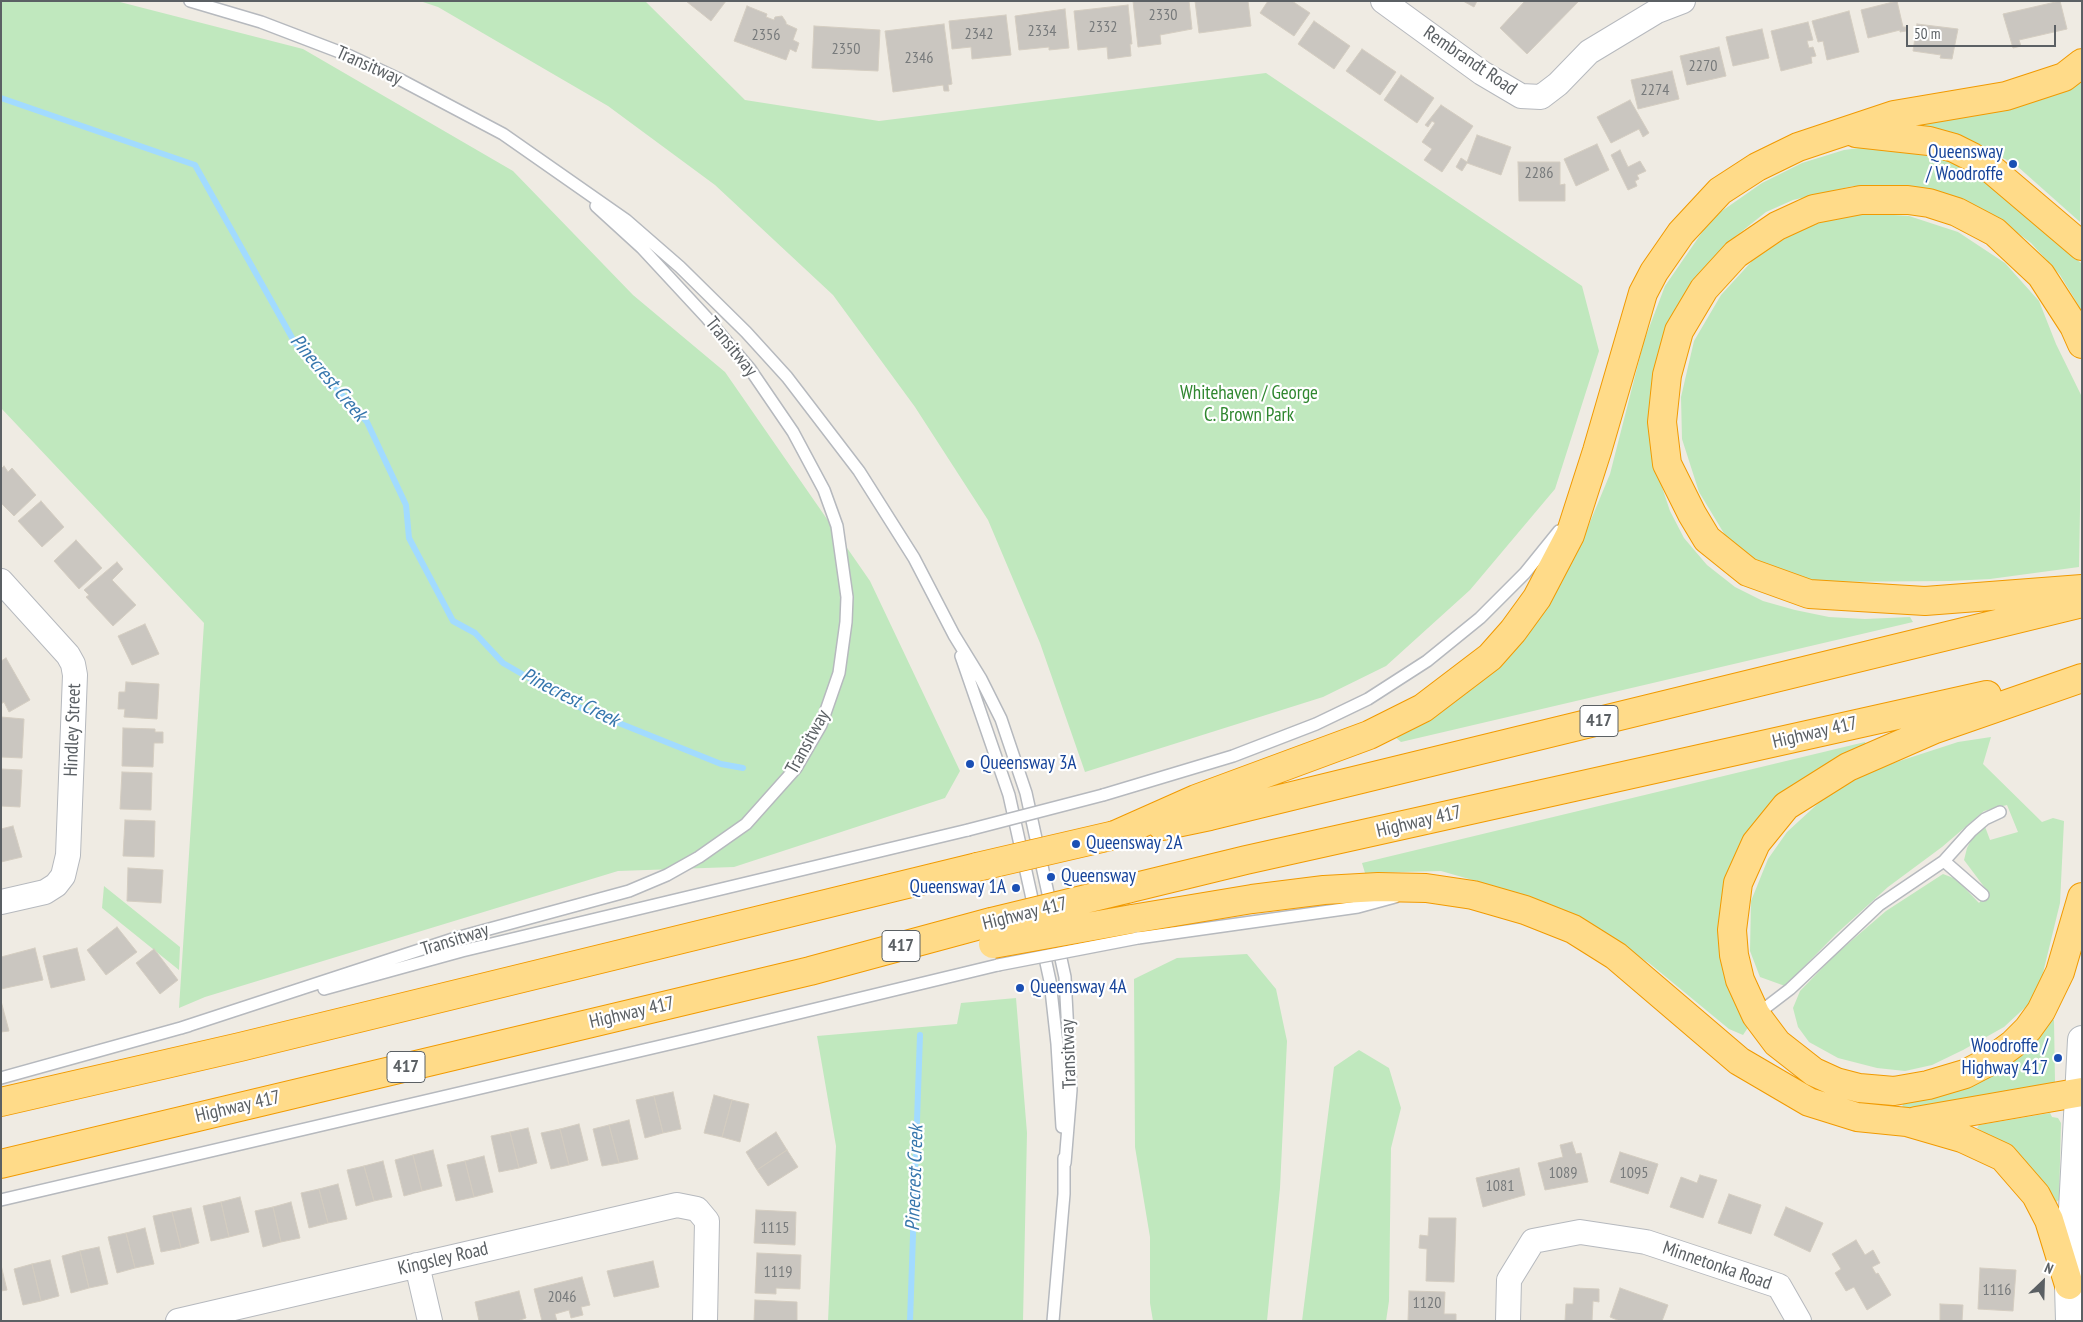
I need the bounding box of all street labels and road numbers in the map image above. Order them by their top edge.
street label: Rembrandt Road [1419,21,1521,101]
street label: Transitway [333,41,405,91]
street label: Transitway [700,313,762,381]
street label: Hindley Street [60,683,86,777]
street label: Transitway [781,706,835,778]
road number: 417 [1580,706,1618,736]
street label: Highway 417 [1770,712,1860,754]
street label: Highway 417 [1374,801,1464,843]
street label: Highway 417 [980,892,1070,936]
street label: Transitway [418,919,492,961]
road number: 417 [882,930,920,961]
street label: Highway 417 [587,992,677,1034]
street label: Transitway [1056,1019,1082,1089]
road number: 417 [387,1052,425,1082]
street label: Highway 417 [193,1086,283,1128]
street label: Minnetonka Road [1659,1237,1775,1295]
street label: Kingsley Road [396,1238,490,1280]

